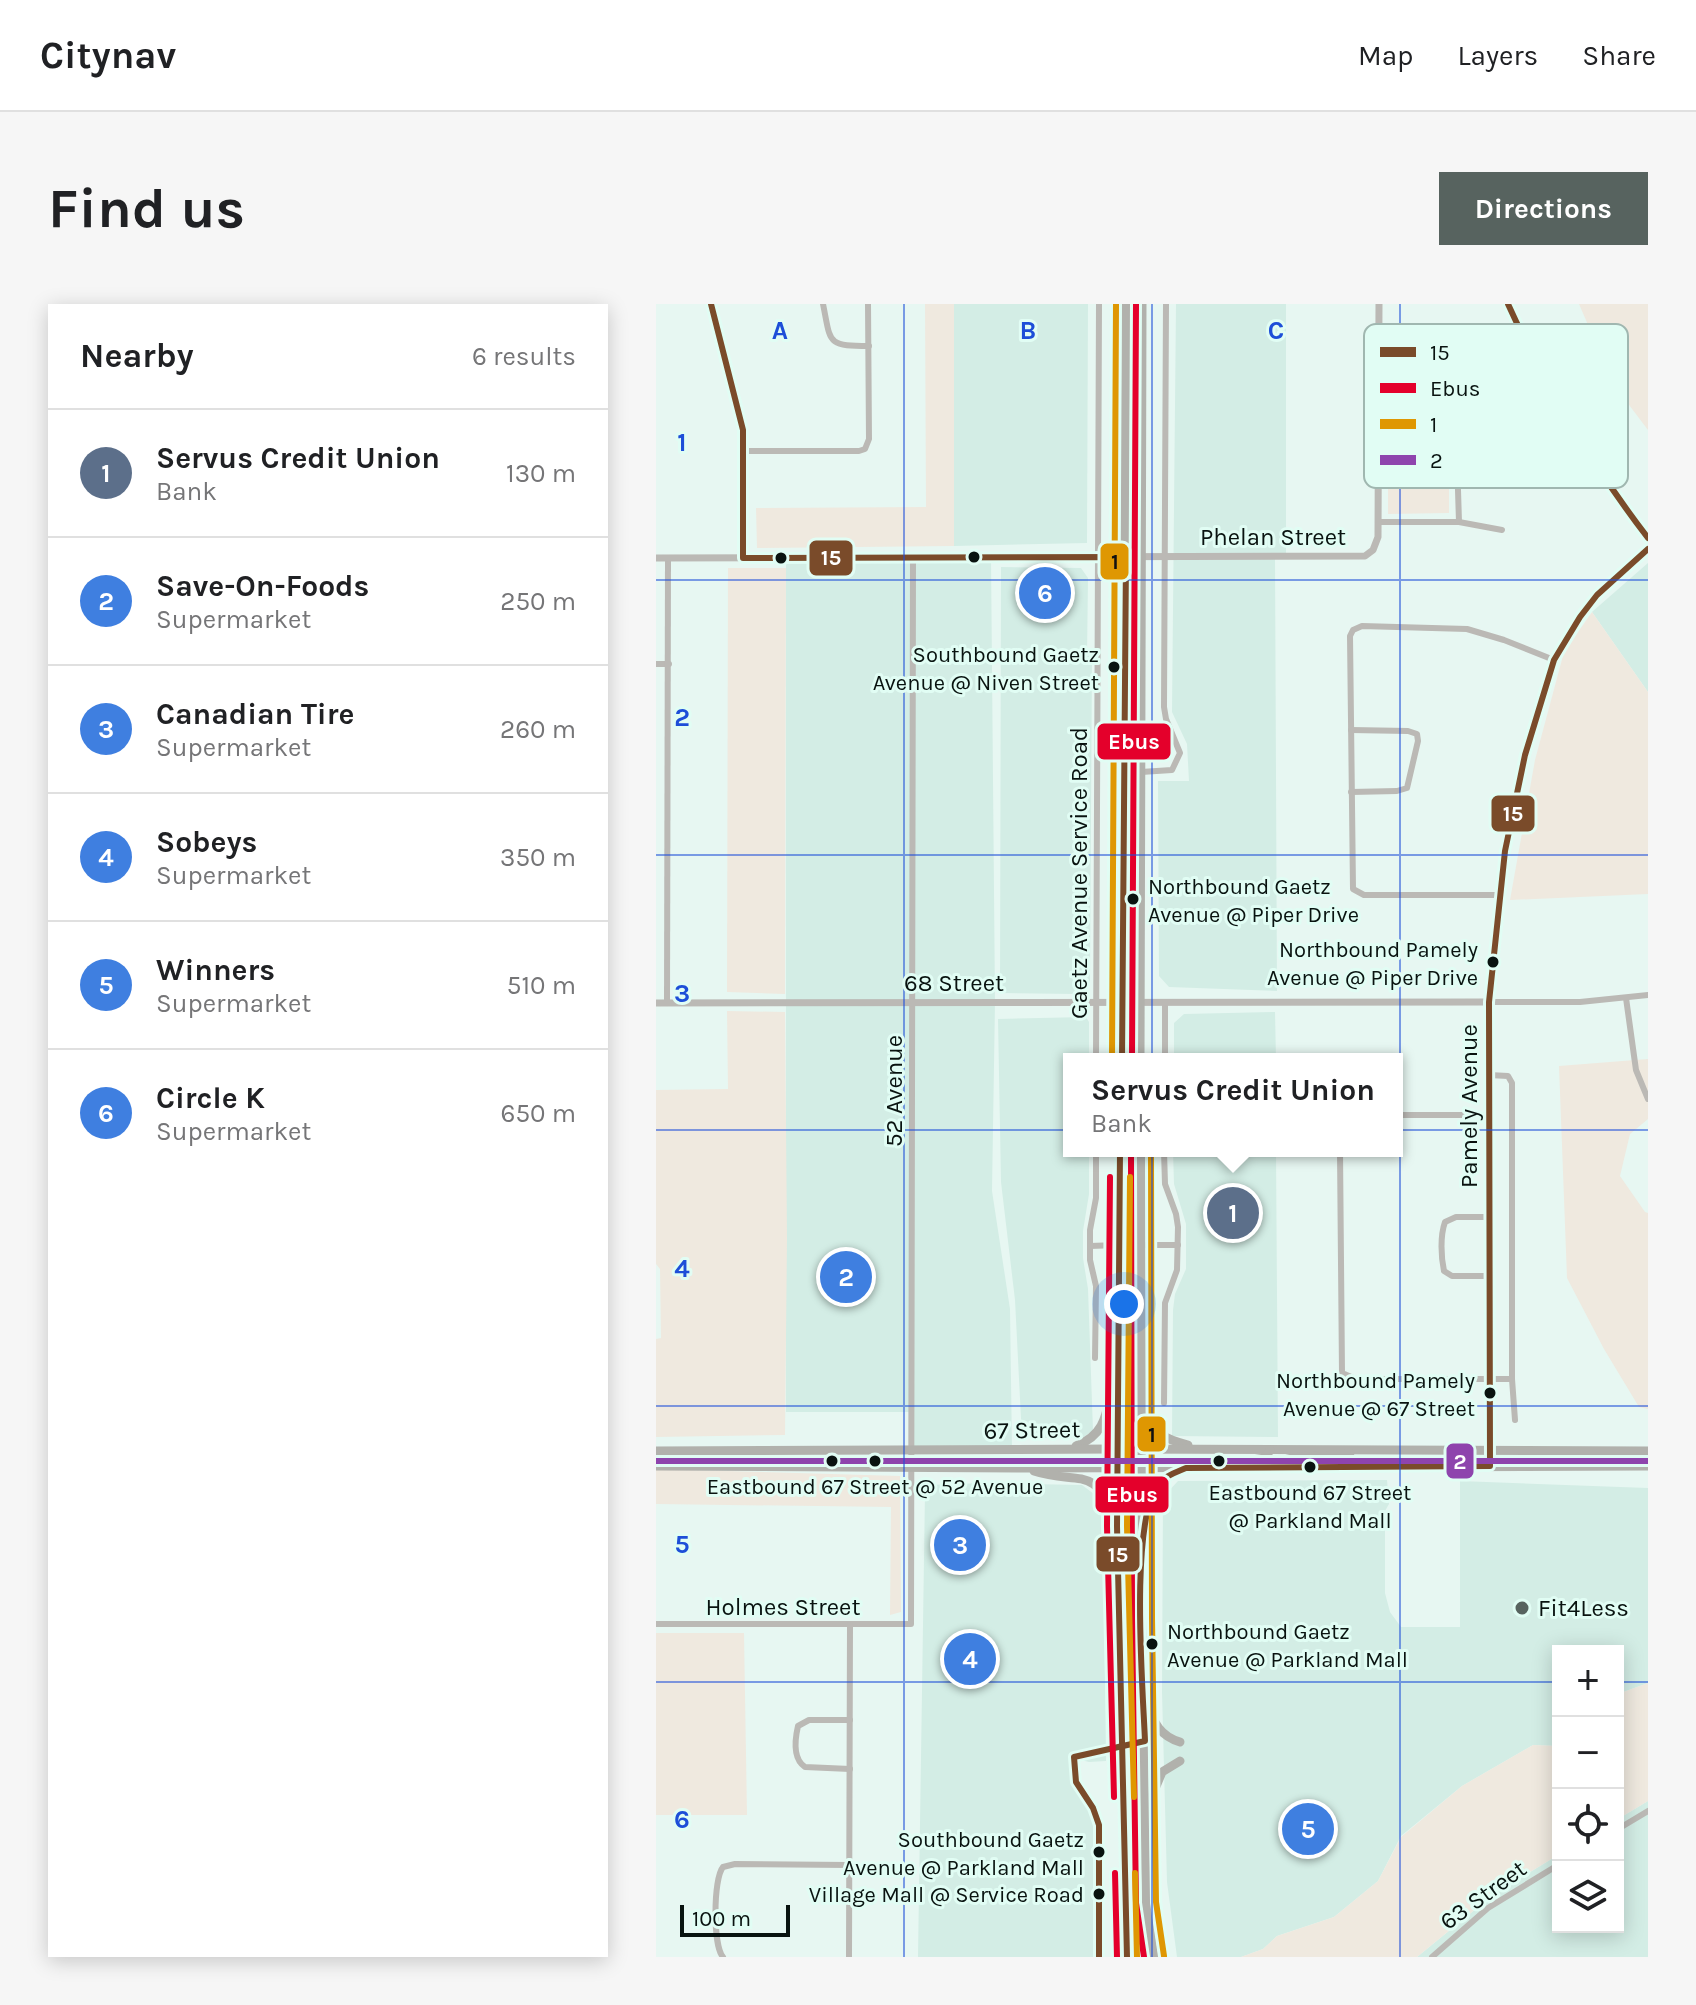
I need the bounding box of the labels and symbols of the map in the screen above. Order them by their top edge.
text: A [772,315,788,346]
text: B [1020,315,1036,346]
text: C [1268,315,1284,346]
legend [1364,324,1628,488]
text: 15 [1430,340,1450,366]
text: Ebus [1430,376,1480,402]
text: 1 [1430,412,1437,438]
text: 1 [677,427,687,458]
text: 2 [1430,448,1443,474]
street label: Phelan Street [1200,523,1346,551]
line badge: 15 [808,539,854,577]
line badge: 1 [1099,542,1130,581]
text: 15 [821,545,841,571]
unlabelled marker [966,549,982,565]
text: 1 [1111,549,1119,575]
unlabelled marker [773,550,789,566]
pin: 6 [1019,563,1071,623]
place label: Southbound Gaetz Avenue @ Niven Street [873,642,1099,696]
marker: Southbound Gaetz Avenue @ Niven Street [1106,659,1122,675]
text: 2 [674,702,690,733]
line badge: Ebus [1096,722,1172,761]
street label: Gaetz Avenue Service Road [1065,727,1093,1019]
text: Ebus [1108,729,1160,755]
line badge: 15 [1490,794,1536,833]
text: 15 [1503,801,1523,827]
place label: Northbound Gaetz Avenue @ Piper Drive [1148,874,1359,928]
marker: Northbound Gaetz Avenue @ Piper Drive [1125,891,1141,907]
place label: Northbound Pamely Avenue @ Piper Drive [1267,937,1478,991]
marker: Northbound Pamely Avenue @ Piper Drive [1485,954,1501,970]
street label: 68 Street [904,969,1004,997]
text: 3 [674,978,690,1009]
street label: Pamely Avenue [1455,1024,1483,1188]
street label: 52 Avenue [880,1035,908,1147]
pin: 1 [1207,1183,1259,1243]
pin: 2 [820,1247,872,1307]
text: 4 [674,1253,690,1284]
your location [1104,1284,1144,1324]
place label: Northbound Pamely Avenue @ 67 Street [1276,1368,1475,1422]
marker: Northbound Pamely Avenue @ 67 Street [1482,1385,1498,1401]
street label: 67 Street [983,1415,1081,1445]
line badge: 1 [1136,1415,1167,1453]
text: 1 [1148,1422,1156,1448]
line badge: 2 [1445,1442,1475,1480]
text: 2 [1453,1449,1467,1475]
unlabelled marker [824,1453,840,1469]
marker: Eastbound 67 Street @ 52 Avenue [867,1453,883,1469]
unlabelled marker [1211,1453,1227,1469]
marker: Eastbound 67 Street @ Parkland Mall [1302,1459,1318,1475]
place label: Eastbound 67 Street @ 52 Avenue [707,1474,1043,1500]
line badge: Ebus [1094,1475,1170,1514]
place label: Eastbound 67 Street @ Parkland Mall [1209,1480,1411,1534]
text: Ebus [1106,1482,1158,1508]
pin: 3 [934,1515,986,1575]
text: 5 [674,1529,690,1560]
line badge: 15 [1095,1535,1141,1573]
text: 15 [1108,1542,1128,1568]
street label: Holmes Street [706,1593,860,1621]
place label: Fit4Less [1538,1594,1629,1622]
marker: Fit4Less [1513,1599,1531,1617]
place label: Northbound Gaetz Avenue @ Parkland Mall [1167,1619,1408,1673]
pin: 4 [944,1629,996,1689]
marker: Northbound Gaetz Avenue @ Parkland Mall [1144,1636,1160,1652]
pin: 5 [1282,1799,1334,1859]
text: 6 [674,1804,690,1835]
place label: Southbound Gaetz Avenue @ Parkland Mall [843,1827,1084,1881]
marker: Southbound Gaetz Avenue @ Parkland Mall [1091,1844,1107,1860]
street label: 63 Street [1435,1854,1531,1936]
place label: Village Mall @ Service Road [809,1882,1084,1908]
marker: Village Mall @ Service Road [1091,1886,1107,1902]
scale bar [680,1901,790,1937]

